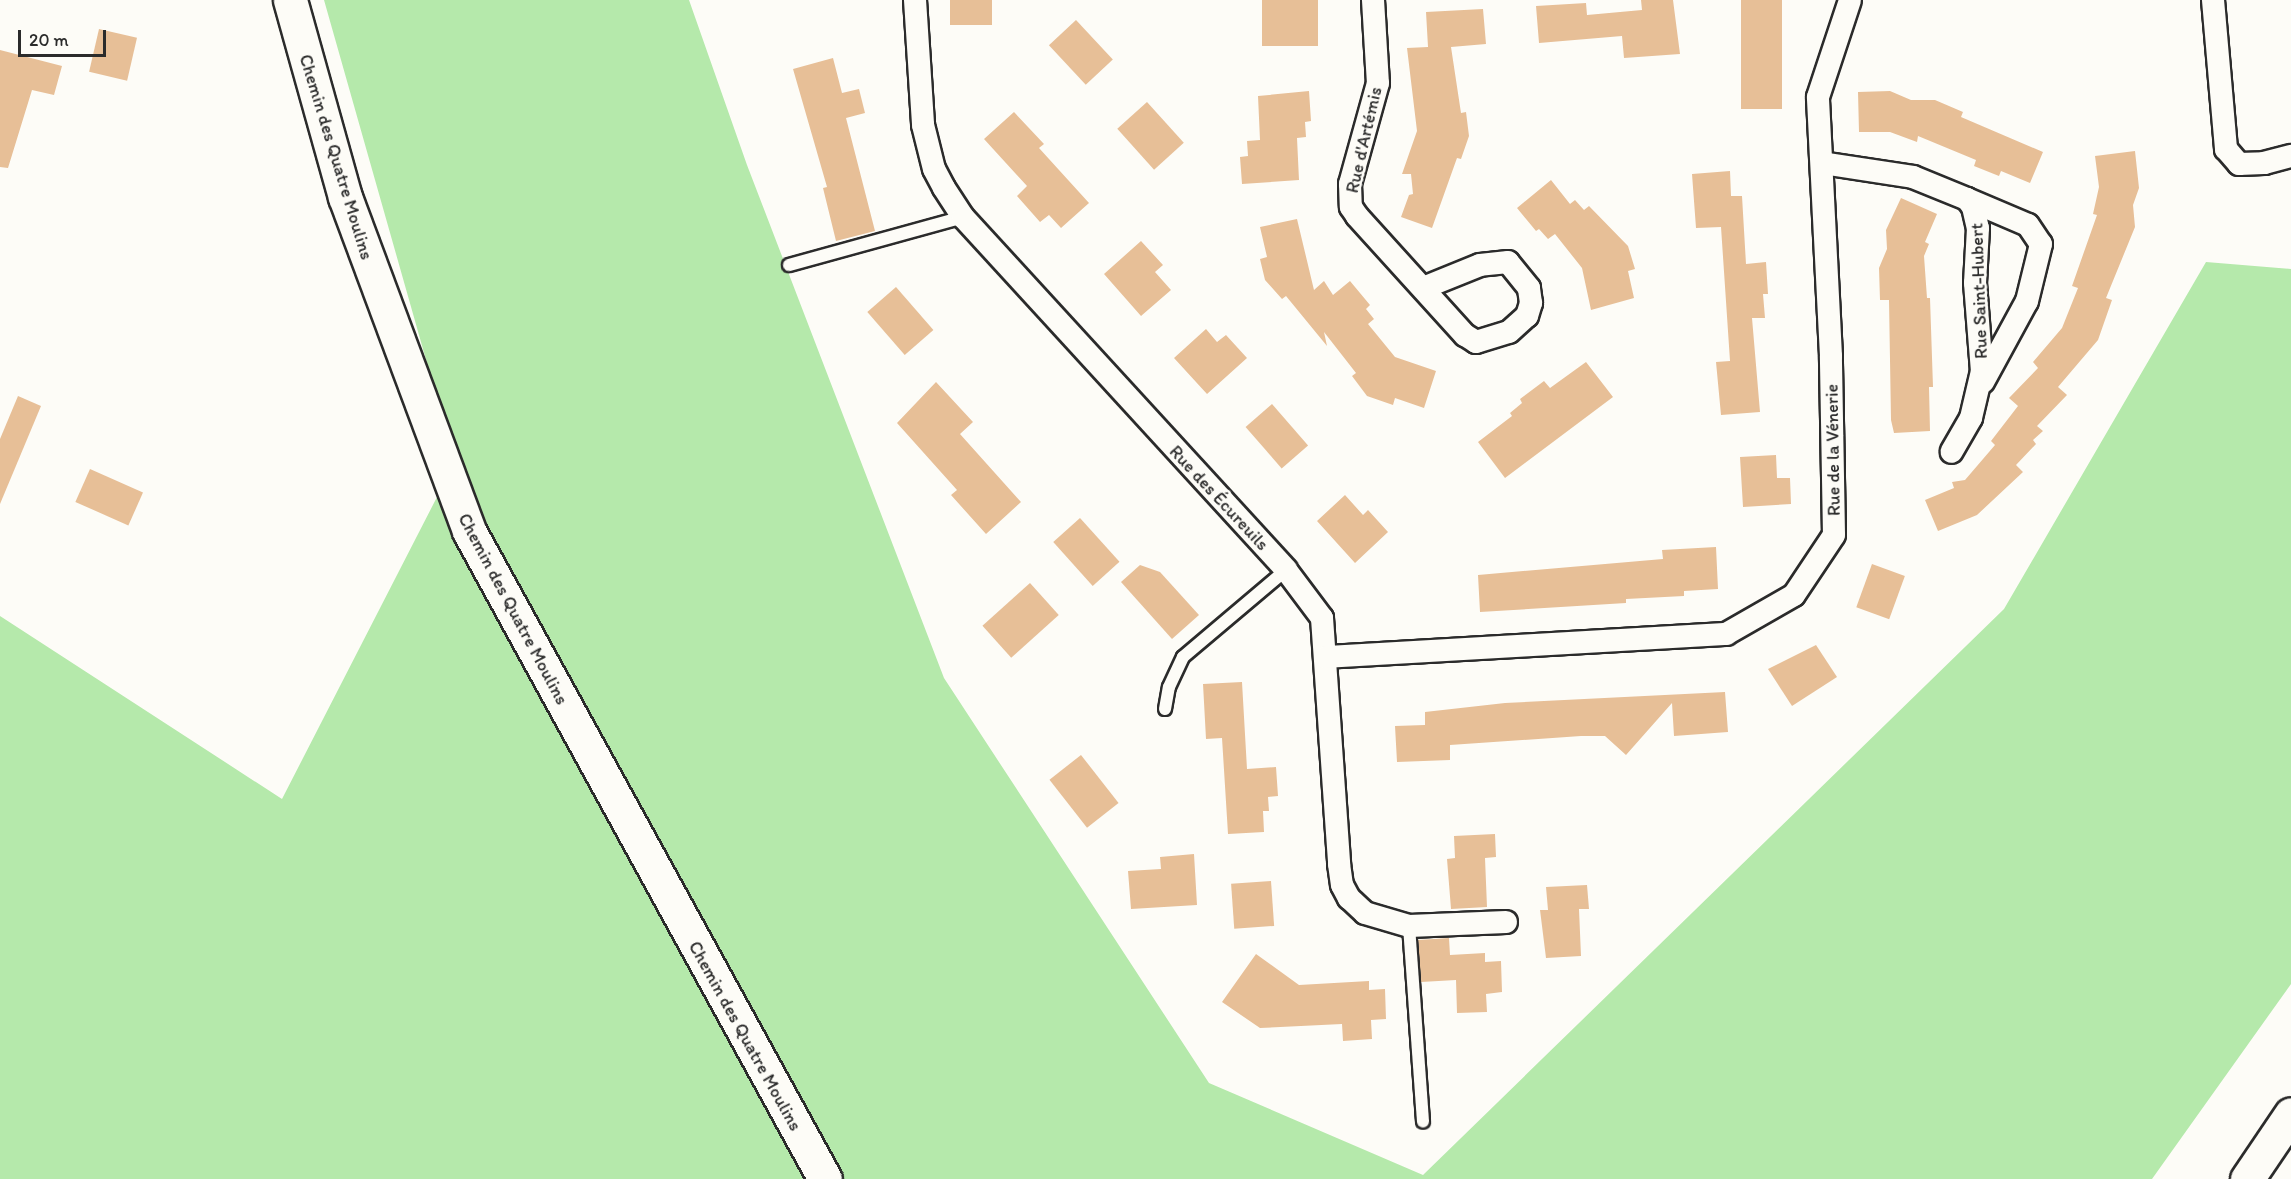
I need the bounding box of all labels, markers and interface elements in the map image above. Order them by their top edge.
scale bar [21,18,110,56]
text: 20 m [29,29,69,51]
street label: Chemin des Quatre Moulins [295,52,377,262]
street label: Rue d'Artémis [1341,85,1387,195]
street label: Rue Saint-Hubert [1966,223,1992,359]
street label: Rue de la Vénerie [1821,384,1845,516]
street label: Rue des Écureuils [1165,441,1273,555]
street label: Chemin des Quatre Moulins [454,510,572,708]
street label: Chemin des Quatre Moulins [684,938,806,1134]

